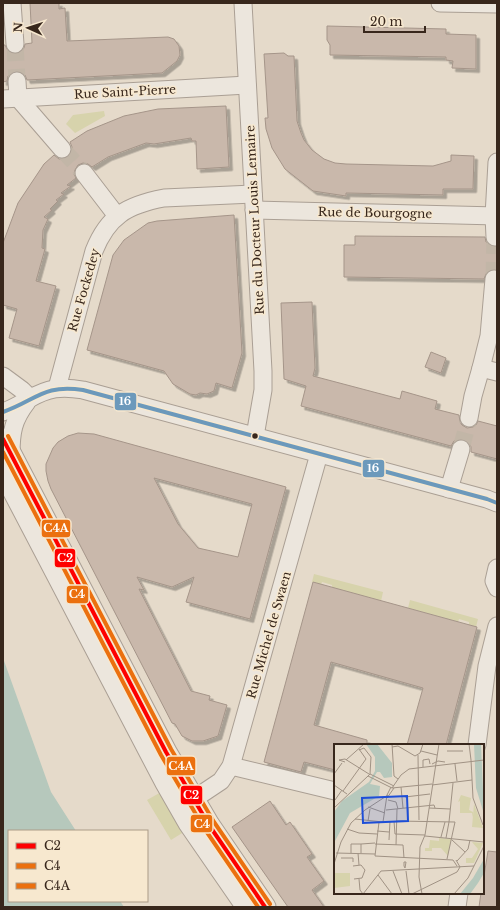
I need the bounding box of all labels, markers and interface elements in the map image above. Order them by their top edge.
north arrow [8,8,48,48]
scale bar [364,8,425,34]
text: 20 m [370,14,402,29]
text: N [11,21,25,33]
street label: Rue Saint-Pierre [74,81,176,102]
street label: Rue du Docteur Louis Lemaire [242,125,267,315]
street label: Rue de Bourgogne [318,204,432,221]
street label: Rue Fockedey [64,246,103,333]
line badge: 16 [114,392,137,411]
text: 16 [119,394,131,408]
unlabelled marker [250,431,260,441]
line badge: 16 [362,459,385,478]
text: 16 [367,461,379,475]
line badge: C4A [41,519,71,538]
text: C4A [43,521,70,535]
line badge: C2 [54,548,76,568]
text: C2 [57,551,73,565]
street label: Rue Michel de Swaen [243,569,294,700]
line badge: C4 [66,585,89,604]
text: C4 [69,587,85,601]
inset map [334,744,484,894]
line badge: C4A [166,756,196,776]
text: C4A [168,759,195,773]
line badge: C2 [180,785,203,805]
text: C2 [183,788,199,802]
line badge: C4 [190,814,213,833]
text: C4 [194,817,210,831]
legend [8,830,148,902]
text: C2 [44,838,61,853]
text: C4 [44,858,61,873]
text: C4A [44,878,71,893]

